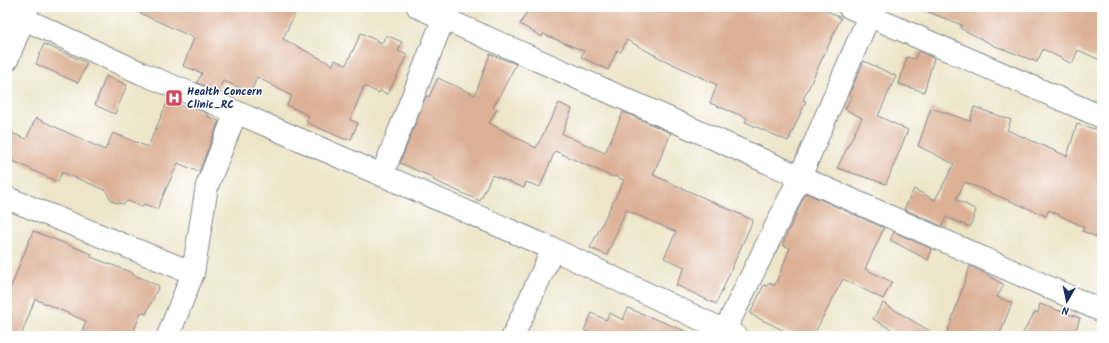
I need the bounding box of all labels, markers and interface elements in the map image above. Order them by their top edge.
place label: Health Concern Clinic_RC [187,83,262,114]
hospital icon: Health Concern Clinic_RC [164,88,184,108]
north arrow [1047,281,1087,321]
text: N [1061,300,1070,319]

